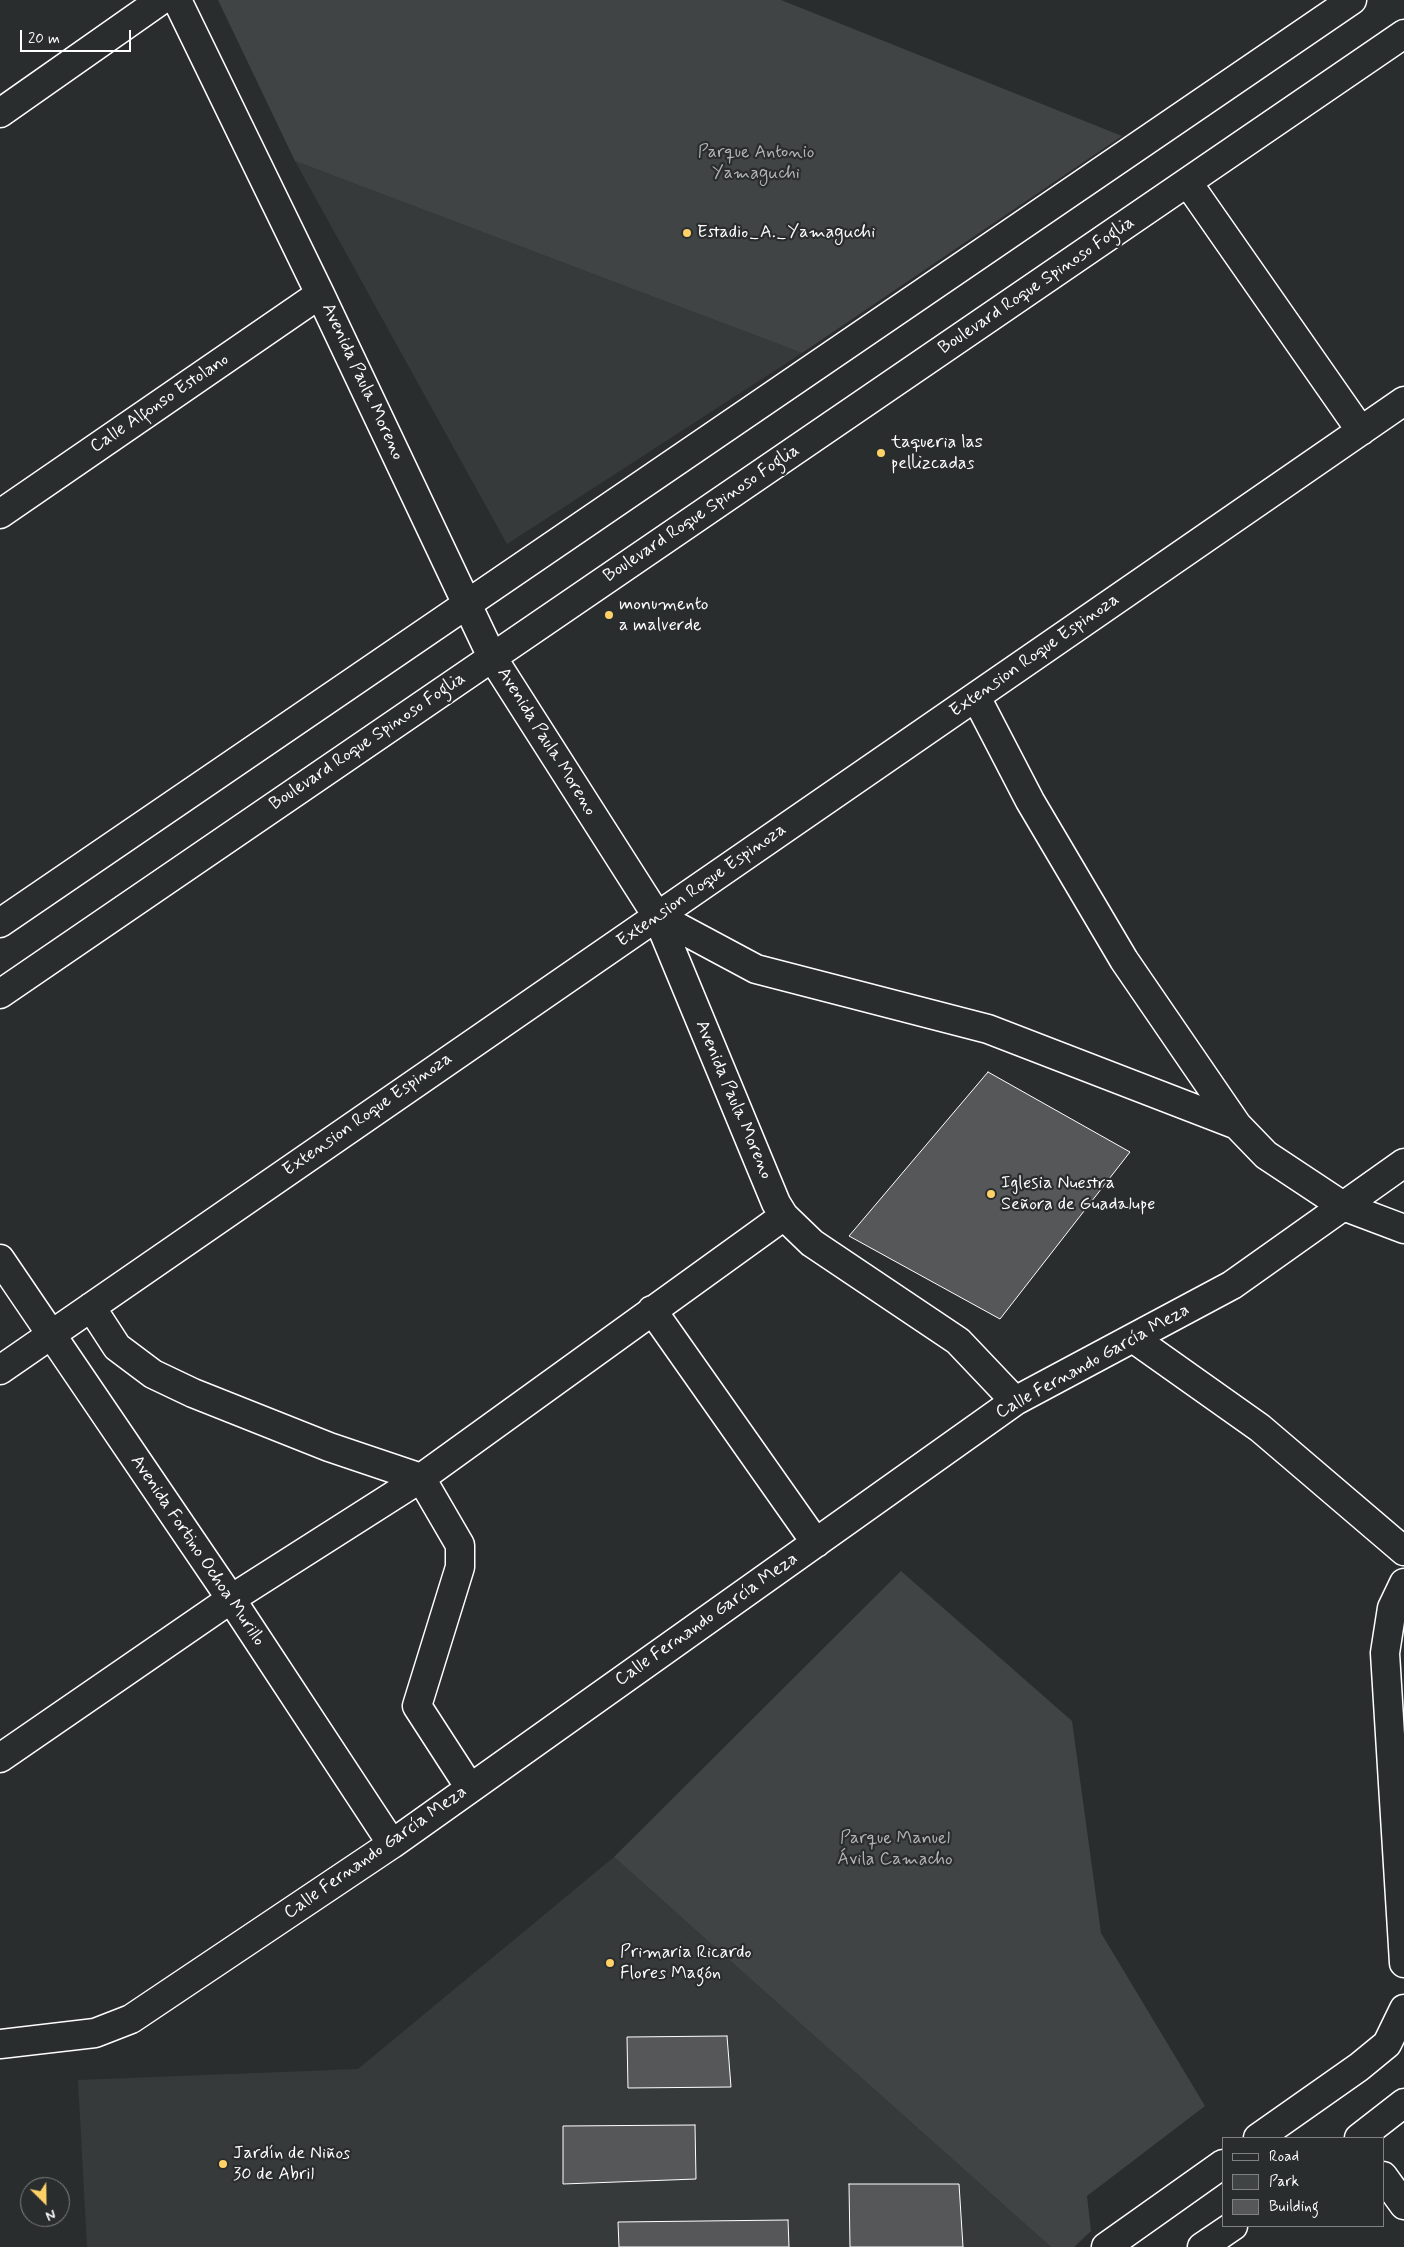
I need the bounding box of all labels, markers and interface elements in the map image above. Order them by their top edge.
scale bar [22,20,134,52]
text: 20 m [28,29,60,49]
park label: Parque Antonio Yamaguchi [698,142,814,184]
street label: Boulevard Roque Spinoso Foglia [935,212,1139,360]
place label: Estadio_A._Yamaguchi [697,222,875,244]
marker: Estadio_A._Yamaguchi [681,227,693,239]
street label: Avenida Paula Moreno [316,300,408,464]
street label: Calle Alfonso Estolano [87,350,233,458]
place label: taqueria las pellizcadas [891,432,983,474]
street label: Boulevard Roque Spinoso Foglia [600,440,804,588]
marker: taqueria las pellizcadas [875,447,887,459]
street label: Extension Roque Espinoza [946,589,1124,723]
place label: monumento a malverde [619,594,709,636]
marker: monumento a malverde [603,609,615,621]
street label: Avenida Paula Moreno [492,664,600,820]
street label: Boulevard Roque Spinoso Foglia [266,668,470,816]
street label: Extension Roque Espinoza [613,819,791,953]
street label: Avenida Paula Moreno [690,1017,776,1183]
street label: Extension Roque Espinoza [279,1048,457,1182]
place label: Iglesia Nuestra Señora de Guadalupe [1001,1173,1155,1216]
marker: Iglesia Nuestra Señora de Guadalupe [985,1188,997,1200]
street label: Calle Fernando García Meza [992,1300,1194,1424]
street label: Avenida Fortino Ochoa Murillo [125,1452,269,1650]
street label: Calle Fernando García Meza [611,1549,803,1691]
street label: Calle Fernando García Meza [280,1782,472,1924]
park label: Parque Manuel Ávila Camacho [837,1828,953,1870]
place label: Primaria Ricardo Flores Magón [620,1942,751,1985]
marker: Primaria Ricardo Flores Magón [604,1957,616,1969]
legend [1222,2137,1384,2227]
place label: Jardín de Niños 30 de Abril [233,2143,350,2186]
text: Road [1269,2147,1299,2167]
marker: Jardín de Niños 30 de Abril [217,2158,229,2170]
text: Park [1269,2172,1299,2192]
north arrow [20,2177,70,2227]
text: Building [1269,2197,1319,2217]
text: N [43,2205,58,2225]

